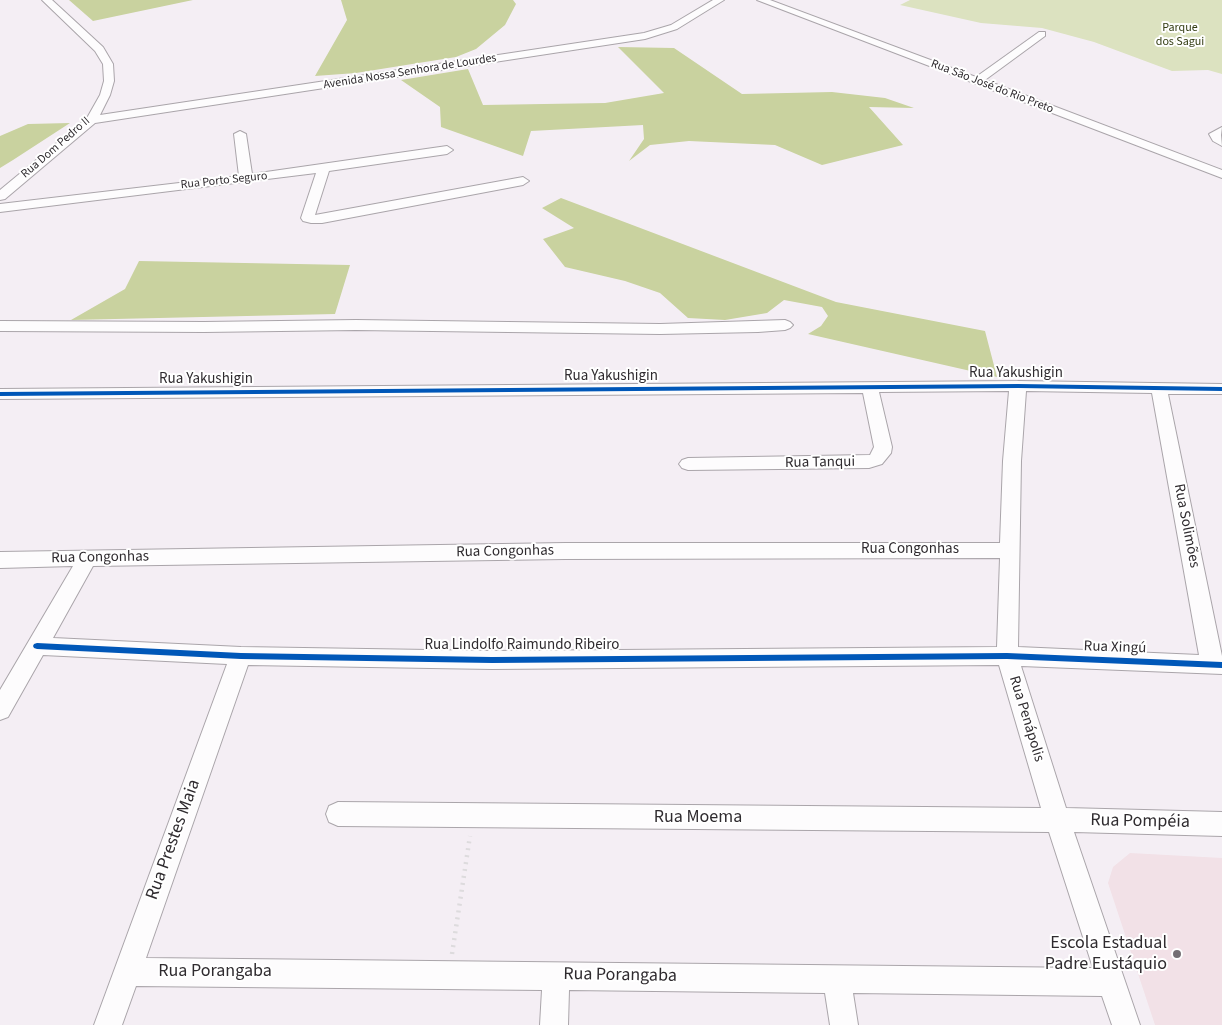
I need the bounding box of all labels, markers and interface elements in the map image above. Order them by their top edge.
park label: Parque dos Sagui [1156,21,1204,49]
street label: Avenida Nossa Senhora de Lourdes [322,51,498,93]
street label: Rua São José do Rio Preto [929,57,1055,117]
street label: Rua Dom Pedro II [19,114,93,182]
street label: Rua Porto Seguro [180,169,268,193]
street label: Rua Yakushigin [969,365,1063,383]
street label: Rua Yakushigin [564,368,658,386]
street label: Rua Yakushigin [159,371,253,389]
street label: Rua Tanqui [785,453,855,473]
street label: Rua Solimões [1169,482,1203,570]
street label: Rua Congonhas [861,541,959,559]
street label: Rua Congonhas [456,542,554,562]
street label: Rua Congonhas [51,548,149,568]
street label: Rua Lindolfo Raimundo Ribeiro [425,637,619,655]
street label: Rua Xingú [1083,638,1147,658]
street label: Rua Penápolis [1004,674,1048,764]
street label: Rua Prestes Maia [142,777,206,903]
street label: Rua Moema [654,807,742,829]
street label: Rua Pompéia [1090,810,1190,834]
place label: Escola Estadual Padre Eustáquio [1045,933,1167,976]
marker: Escola Estadual Padre Eustáquio [1171,948,1183,960]
street label: Rua Porangaba [158,961,272,983]
street label: Rua Porangaba [563,964,677,988]

